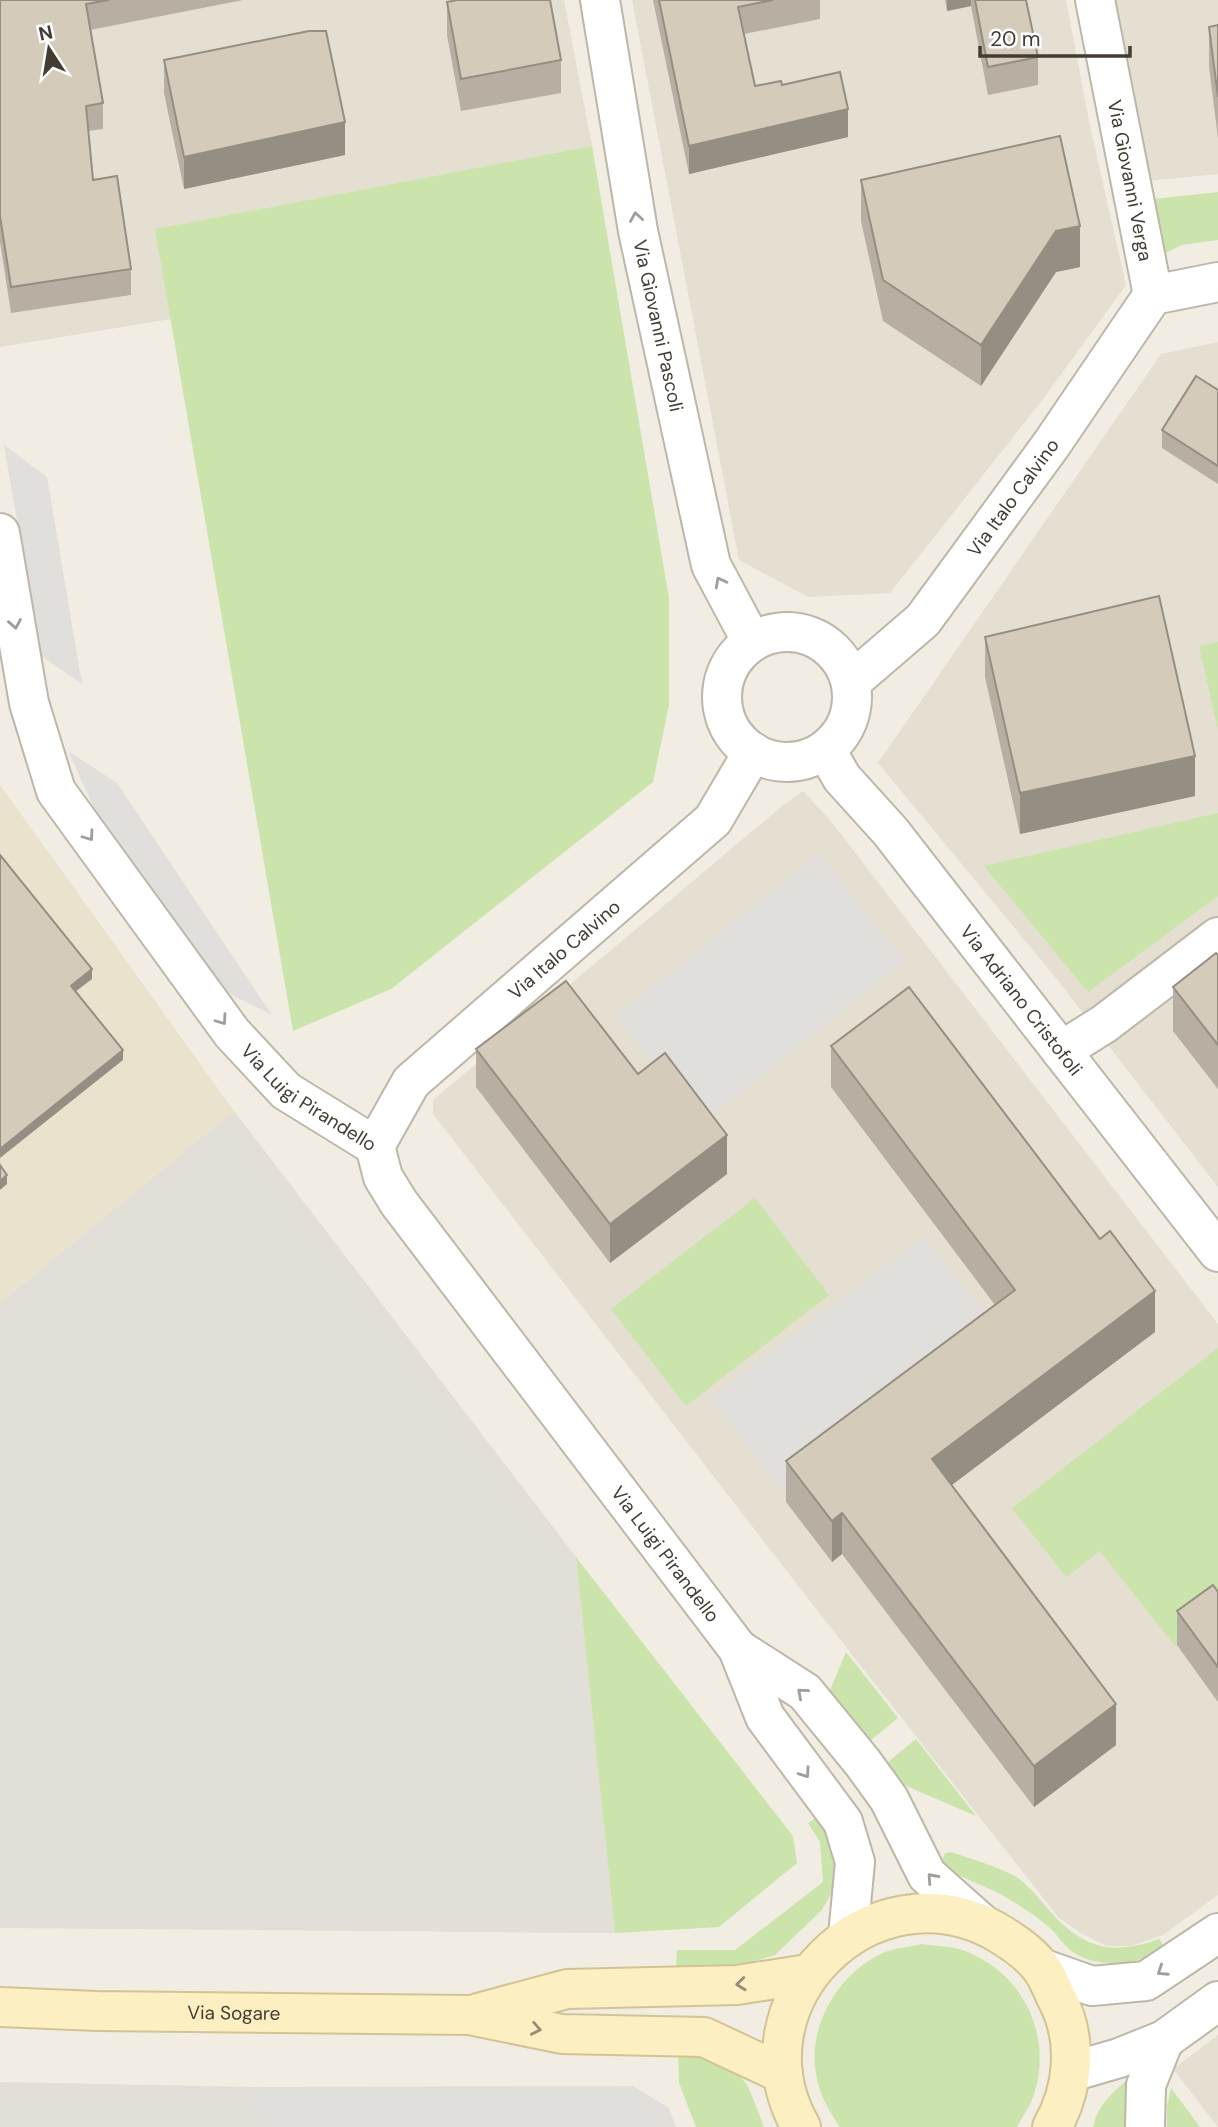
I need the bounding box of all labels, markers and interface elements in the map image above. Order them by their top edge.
north arrow [14,14,84,84]
scale bar [980,14,1130,58]
text: N [36,19,55,47]
text: 20 m [990,25,1041,53]
street label: Via Giovanni Verga [1102,98,1159,263]
one-way arrow [629,212,644,223]
street label: Via Giovanni Pascoli [628,237,690,414]
street label: Via Italo Calvino [961,433,1064,561]
one-way arrow [715,576,728,589]
one-way arrow [7,618,22,630]
one-way arrow [80,828,93,841]
street label: Via Italo Calvino [503,894,625,1005]
street label: Via Adriano Cristofoli [955,919,1088,1081]
one-way arrow [214,1012,226,1025]
street label: Via Luigi Pirandello [236,1038,381,1157]
street label: Via Luigi Pirandello [606,1481,726,1627]
one-way arrow [798,1689,811,1701]
one-way arrow [797,1765,810,1778]
one-way arrow [928,1873,940,1886]
one-way arrow [1156,1963,1169,1976]
one-way arrow [735,1977,747,1992]
street label: Via Sogare [187,1999,281,2025]
one-way arrow [530,2020,542,2035]

